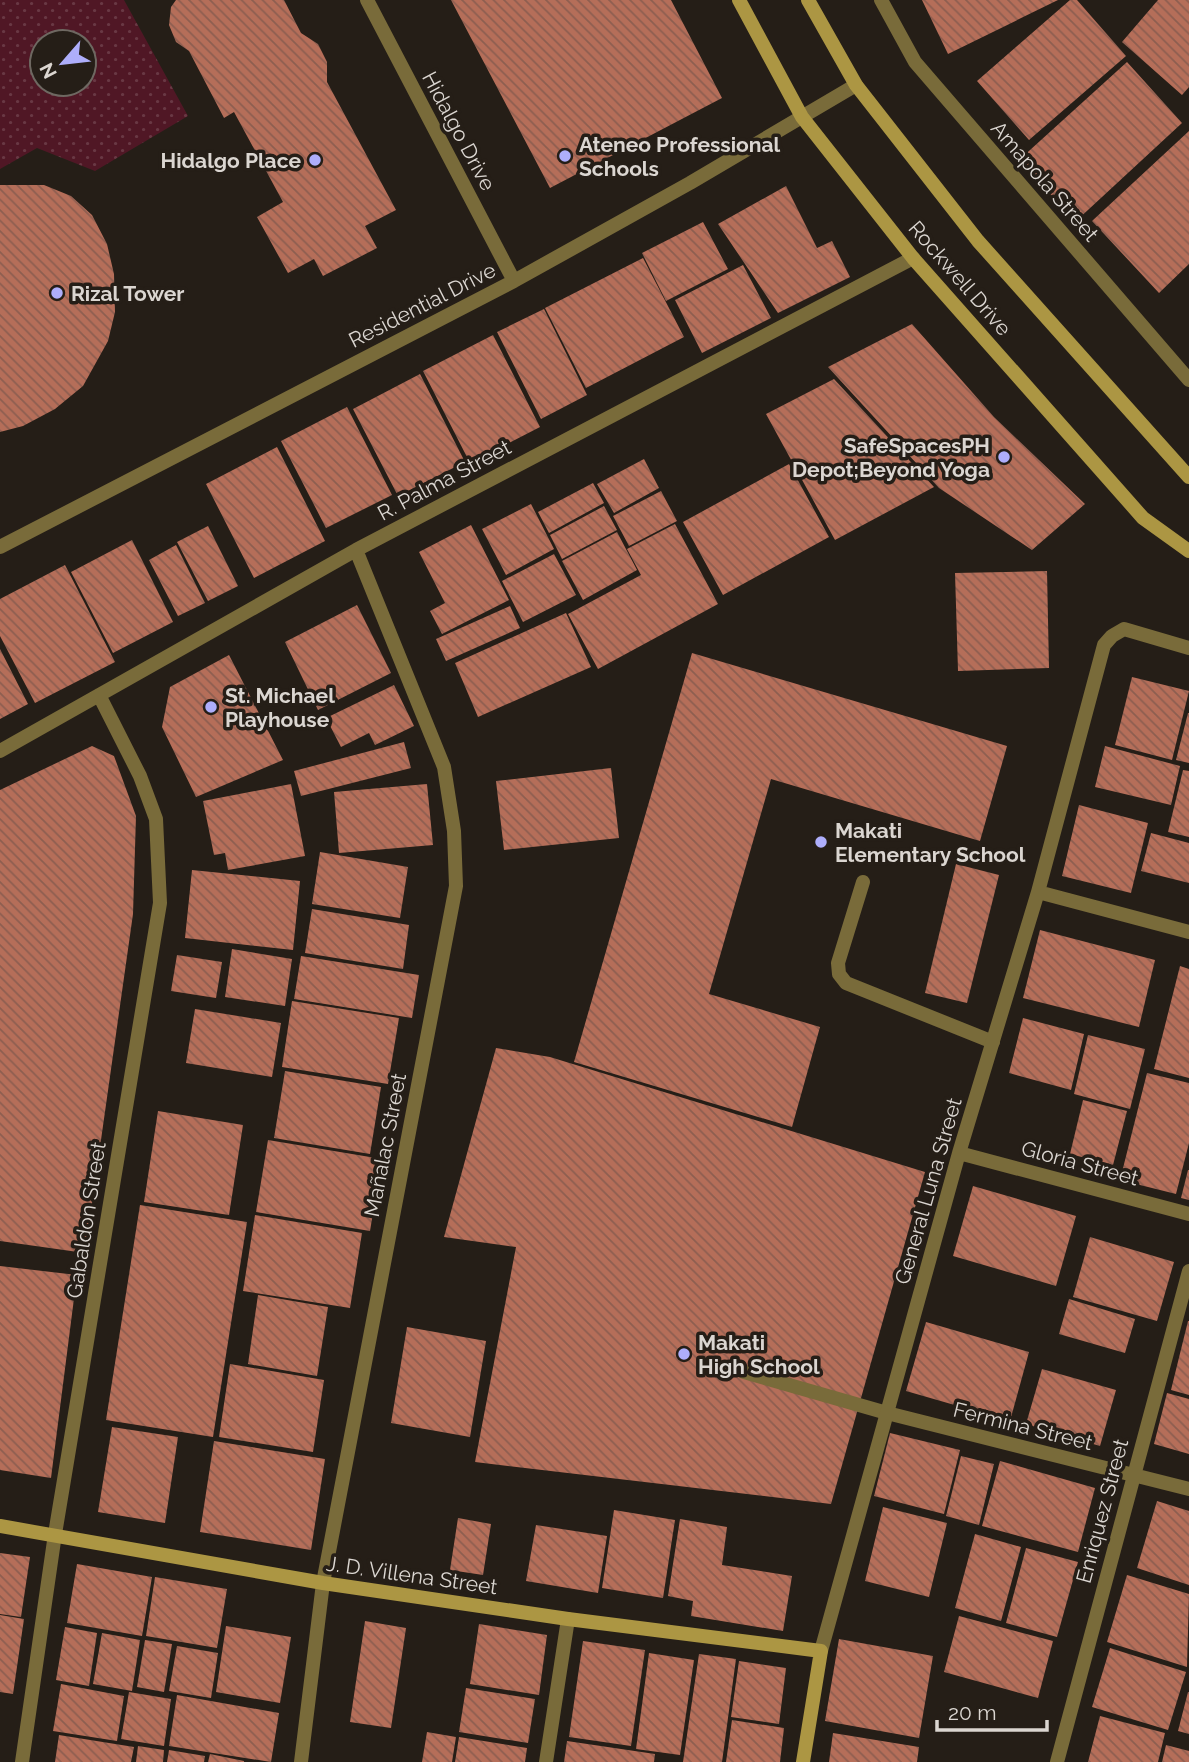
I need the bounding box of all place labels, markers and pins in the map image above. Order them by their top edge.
place label: Ateneo Professional Schools [579,132,781,181]
place label: Hidalgo Place [161,148,301,173]
marker: Ateneo Professional Schools [557,148,573,164]
marker: Hidalgo Place [307,152,323,168]
place label: Rizal Tower [71,281,184,306]
marker: Rizal Tower [49,285,65,301]
place label: SafeSpacesPH Depot;Beyond Yoga [792,433,990,482]
marker: SafeSpacesPH Depot;Beyond Yoga [996,449,1012,465]
place label: St. Michael Playhouse [225,683,335,732]
marker: St. Michael Playhouse [203,699,219,715]
place label: Makati Elementary School [835,818,1026,867]
marker: Makati Elementary School [813,834,829,850]
place label: Makati High School [698,1330,820,1379]
marker: Makati High School [676,1346,692,1362]

